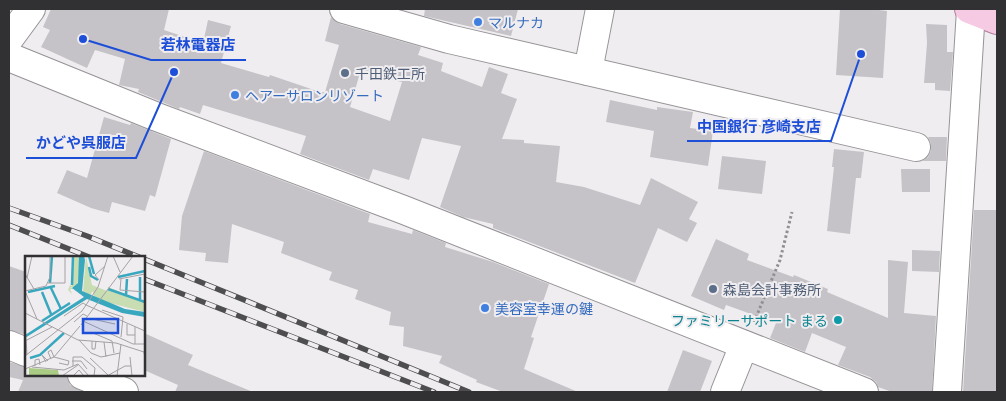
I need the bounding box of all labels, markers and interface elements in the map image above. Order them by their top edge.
place label: マルナカ [488,13,544,32]
marker: マルナカ [472,16,484,28]
callout: 若林電器店 [151,30,246,60]
text: 若林電器店 [160,34,236,54]
place label: 千田鉄工所 [355,64,425,83]
marker: 千田鉄工所 [339,67,351,79]
place label: ヘアーサロンリゾート [245,86,384,105]
marker: ヘアーサロンリゾート [229,89,241,101]
callout: 中国銀行 彦崎支店 [687,111,831,141]
text: 中国銀行 彦崎支店 [697,116,821,136]
callout: かどや呉服店 [26,128,136,158]
text: かどや呉服店 [36,132,126,152]
inset map [25,256,145,376]
place label: 森島会計事務所 [723,280,821,299]
marker: 森島会計事務所 [707,283,719,295]
place label: 美容室幸運の鍵 [495,299,593,318]
marker: 美容室幸運の鍵 [479,302,491,314]
place label: ファミリーサポート まる [671,311,828,330]
marker: ファミリーサポート まる [832,314,844,326]

